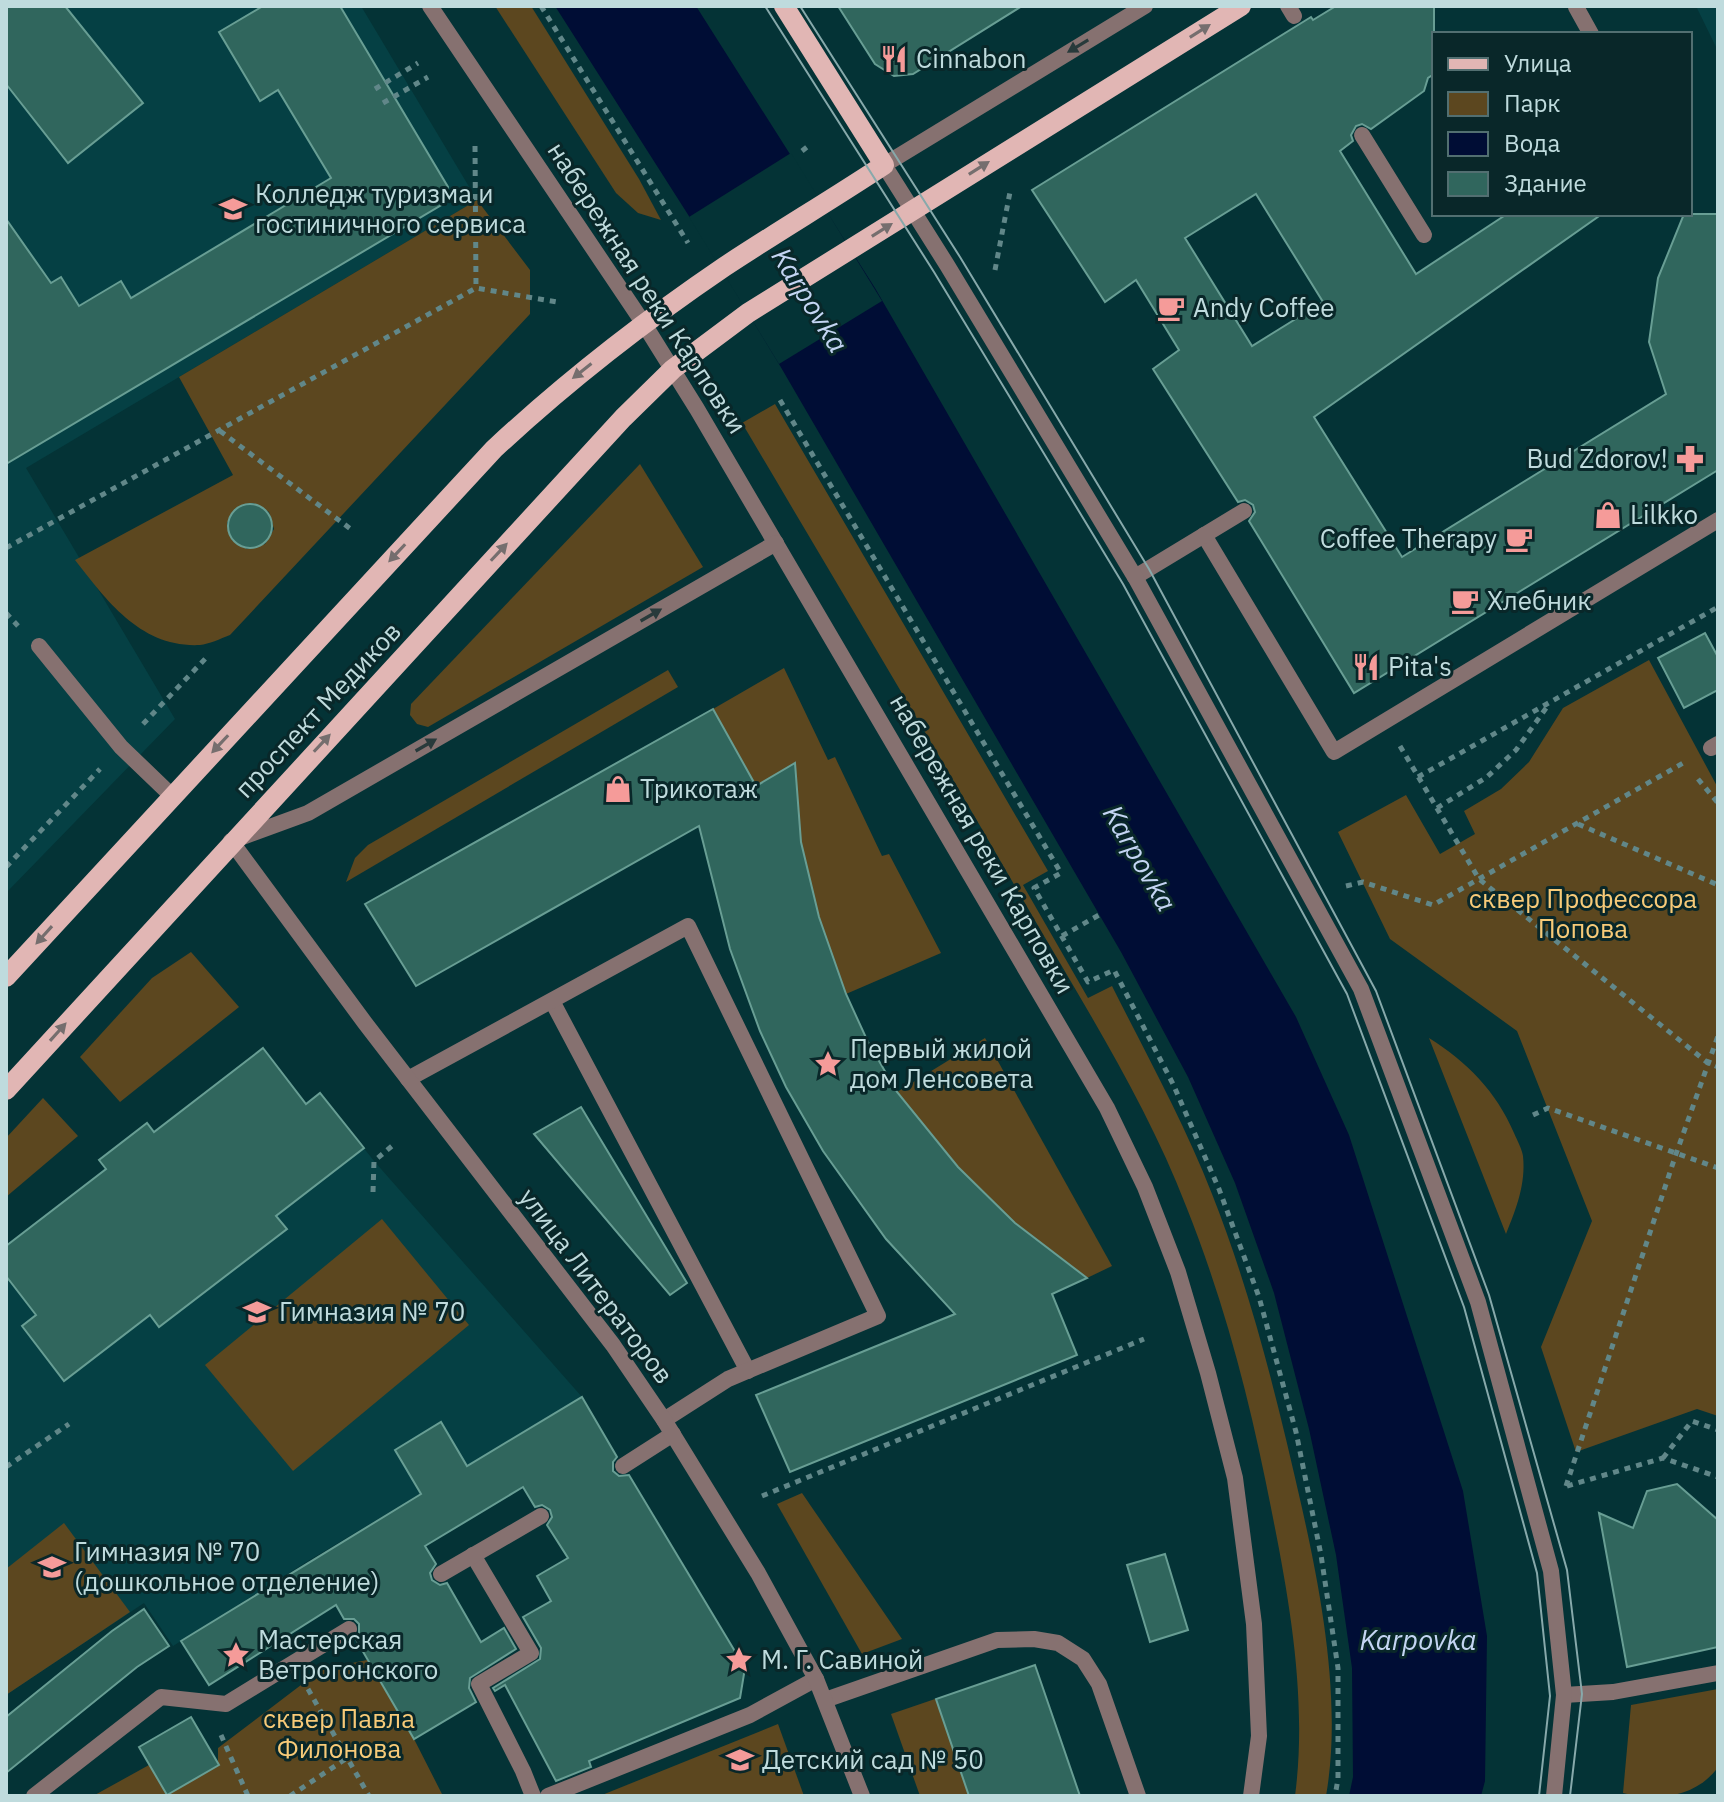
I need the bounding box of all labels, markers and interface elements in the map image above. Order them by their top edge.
one-way arrow [1189,24,1210,39]
legend [1432,32,1692,216]
one-way arrow [1067,39,1089,53]
place label: Cinnabon [916,41,1026,75]
restaurant icon: Cinnabon [879,44,909,74]
text: Улица [1504,47,1572,79]
text: Парк [1504,87,1561,119]
text: Вода [1504,127,1560,159]
street label: набережная реки Карповки [541,135,755,440]
one-way arrow [968,161,989,176]
text: Здание [1504,167,1587,199]
place label: Колледж туризма и гостиничного сервиса [255,176,526,240]
school or university icon: Колледж туризма и гостиничного сервиса [218,194,248,224]
one-way arrow [871,223,893,237]
water label: Karpovka [764,240,857,359]
place label: Andy Coffee [1193,290,1334,324]
cafe icon: Andy Coffee [1156,293,1186,323]
one-way arrow [572,362,592,379]
place label: Bud Zdorov! [1526,441,1668,475]
pharmacy icon: Bud Zdorov! [1675,444,1705,474]
place label: Lilkko [1630,497,1698,531]
shop icon: Lilkko [1593,500,1623,530]
place label: Coffee Therapy [1320,521,1497,555]
cafe icon: Coffee Therapy [1504,524,1534,554]
one-way arrow [489,543,507,562]
one-way arrow [389,544,407,563]
place label: Хлебник [1487,583,1592,617]
cafe icon: Хлебник [1450,586,1480,616]
one-way arrow [640,608,662,622]
street label: проспект Медиков [227,614,408,805]
place label: Pita's [1388,649,1452,683]
restaurant icon: Pita's [1351,652,1381,682]
street label: набережная реки Карповки [883,687,1083,1000]
one-way arrow [212,734,230,753]
one-way arrow [313,734,331,753]
one-way arrow [415,738,437,752]
place label: Трикотаж [640,771,758,805]
shop icon: Трикотаж [603,774,633,804]
water label: Karpovka [1095,798,1186,918]
park label: сквер Профессора Попова [1469,881,1697,945]
one-way arrow [36,926,54,945]
one-way arrow [49,1023,67,1042]
place label: Первый жилой дом Ленсовета [850,1031,1034,1095]
place icon: Первый жилой дом Ленсовета [813,1049,843,1079]
street label: улица Литераторов [512,1181,682,1390]
place label: Гимназия № 70 [279,1294,465,1328]
school or university icon: Гимназия № 70 [242,1297,272,1327]
place label: Гимназия № 70 (дошкольное отделение) [74,1534,379,1598]
school or university icon: Гимназия № 70 (дошкольное отделение) [37,1552,67,1582]
water label: Karpovka [1359,1621,1477,1658]
place label: Мастерская Ветрогонского [258,1622,438,1686]
place icon: Мастерская Ветрогонского [221,1640,251,1670]
place label: М. Г. Савиной [761,1642,923,1676]
place icon: М. Г. Савиной [724,1645,754,1675]
park label: сквер Павла Филонова [263,1701,415,1765]
place label: Детский сад № 50 [762,1742,984,1776]
school or university icon: Детский сад № 50 [725,1745,755,1775]

